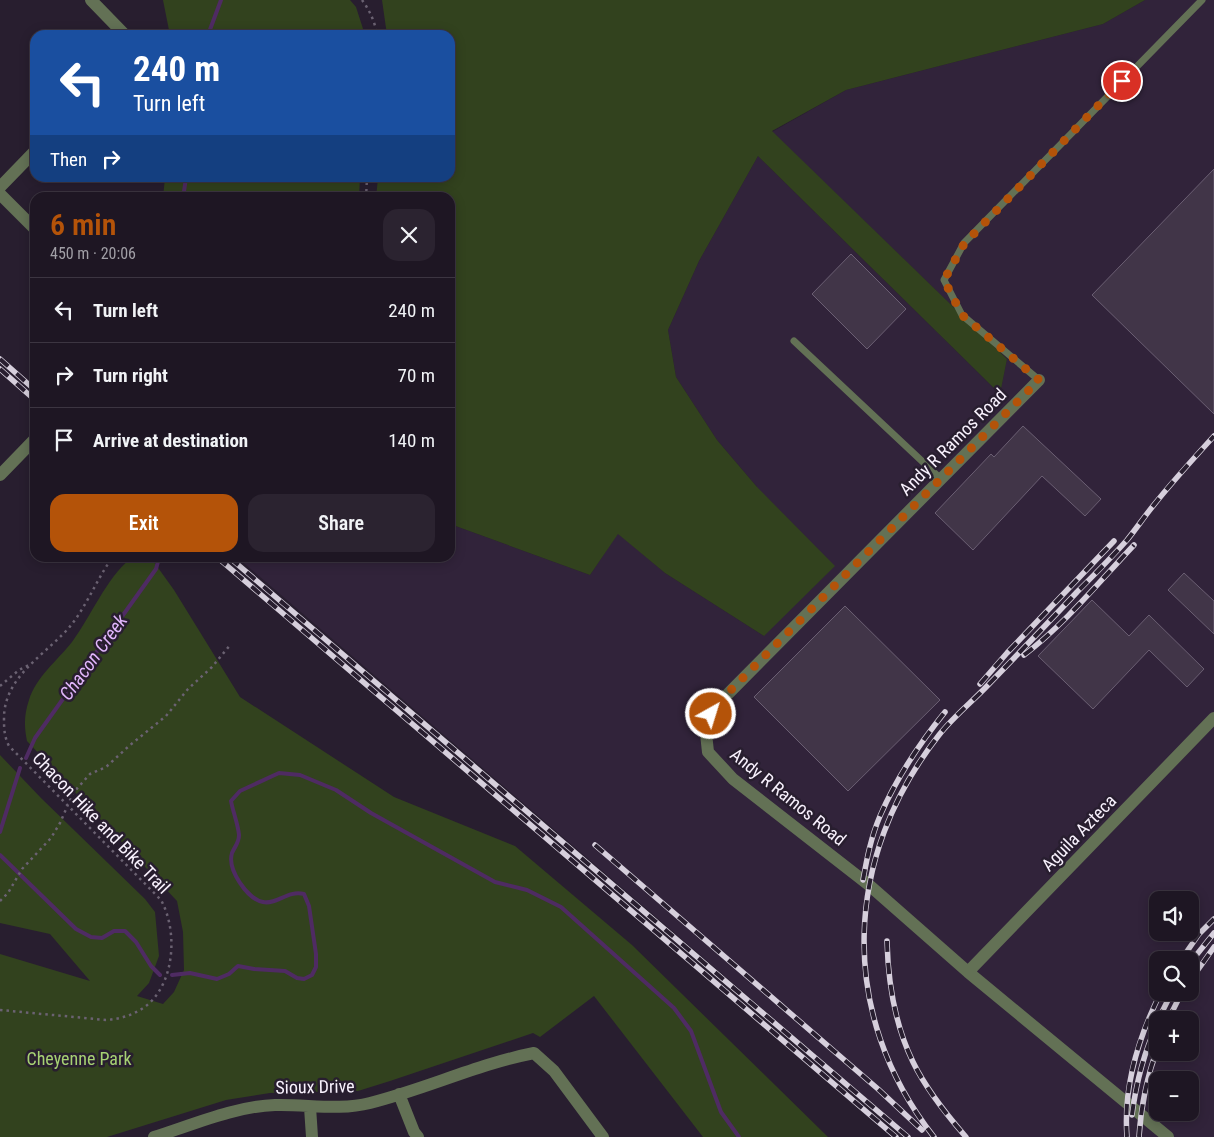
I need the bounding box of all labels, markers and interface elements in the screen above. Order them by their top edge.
text: 240 m [133,49,220,90]
icon: left [50,50,115,115]
pin [1101,60,1143,102]
icon: arrive [1108,67,1136,95]
text: Turn left [133,91,205,116]
icon: right [97,145,125,173]
text: Then [50,148,87,171]
text: 6 min [50,207,116,242]
button: close [383,209,435,261]
text: 450 m · 20:06 [50,244,136,263]
icon: left [50,296,78,324]
text: Turn left [93,299,158,322]
text: 240 m [388,299,435,322]
icon: right [50,361,78,389]
text: Turn right [93,364,168,387]
text: 70 m [398,364,435,387]
street label: Andy R Ramos Road [895,384,1010,499]
icon: arrive [50,426,78,454]
text: Arrive at destination [93,429,248,452]
text: 140 m [388,429,435,452]
button: Exit [50,494,238,552]
button: Share [248,494,435,552]
water label: Chacon Creek [55,609,133,705]
position arrow [684,687,736,739]
street label: Andy R Ramos Road [726,744,850,850]
street label: Chacon Hike and Bike Trail [28,747,174,898]
street label: Aguila Azteca [1037,790,1120,875]
map controls [1149,891,1199,1121]
button: sound [1149,891,1199,941]
button: search [1149,951,1199,1001]
button: + [1149,1011,1199,1061]
park label: Cheyenne Park [26,1048,132,1069]
button: − [1149,1071,1199,1121]
street label: Sioux Drive [275,1075,355,1098]

